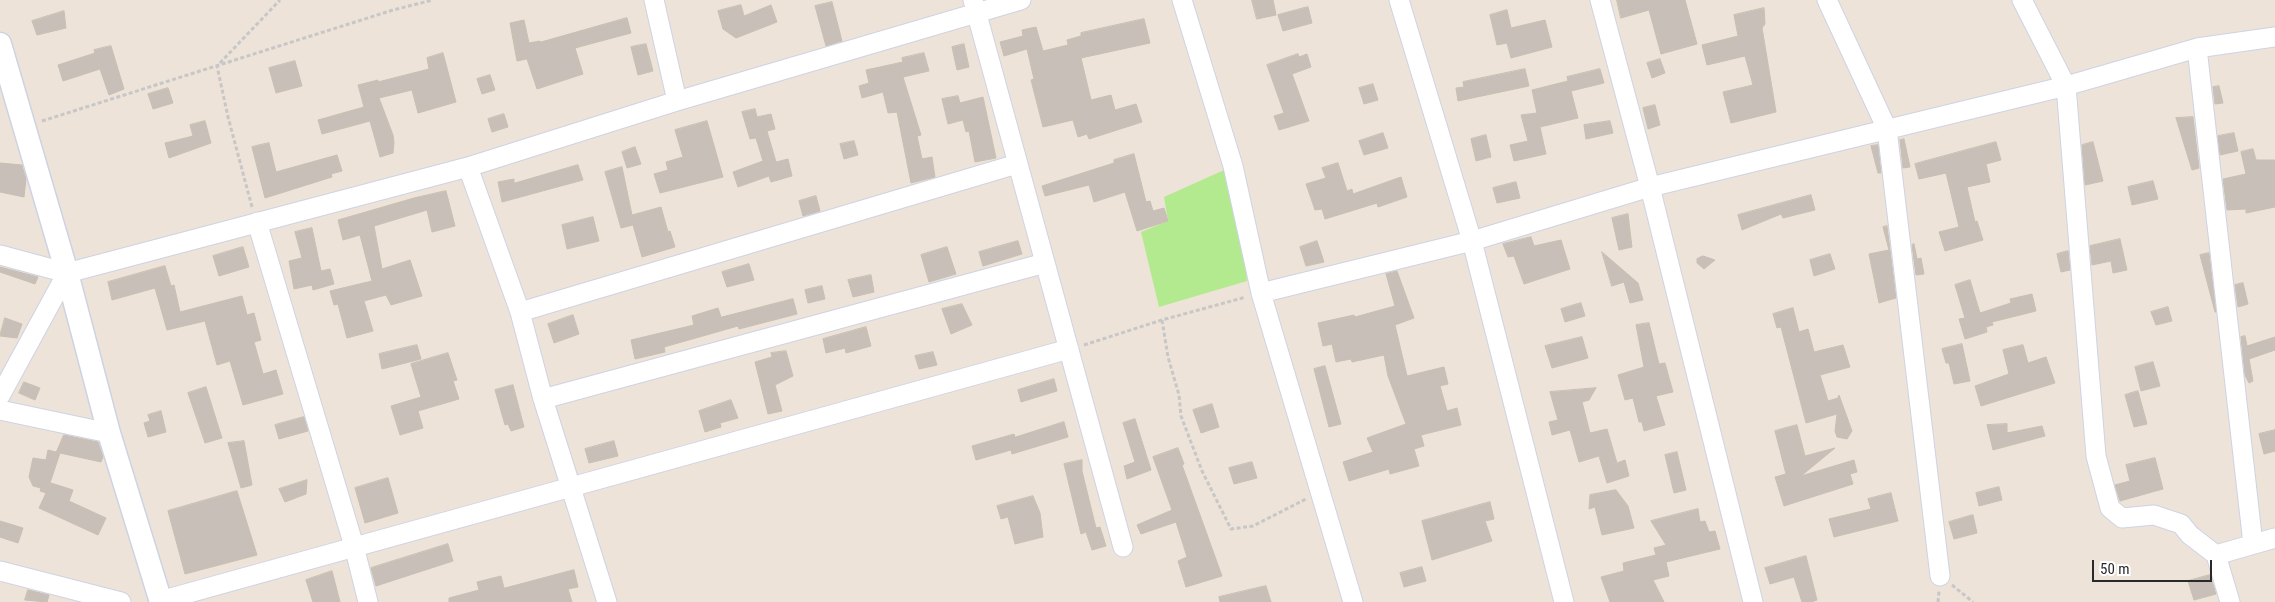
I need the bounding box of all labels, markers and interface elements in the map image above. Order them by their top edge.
scale bar [2095,550,2215,582]
text: 50 m [2100,560,2130,578]

